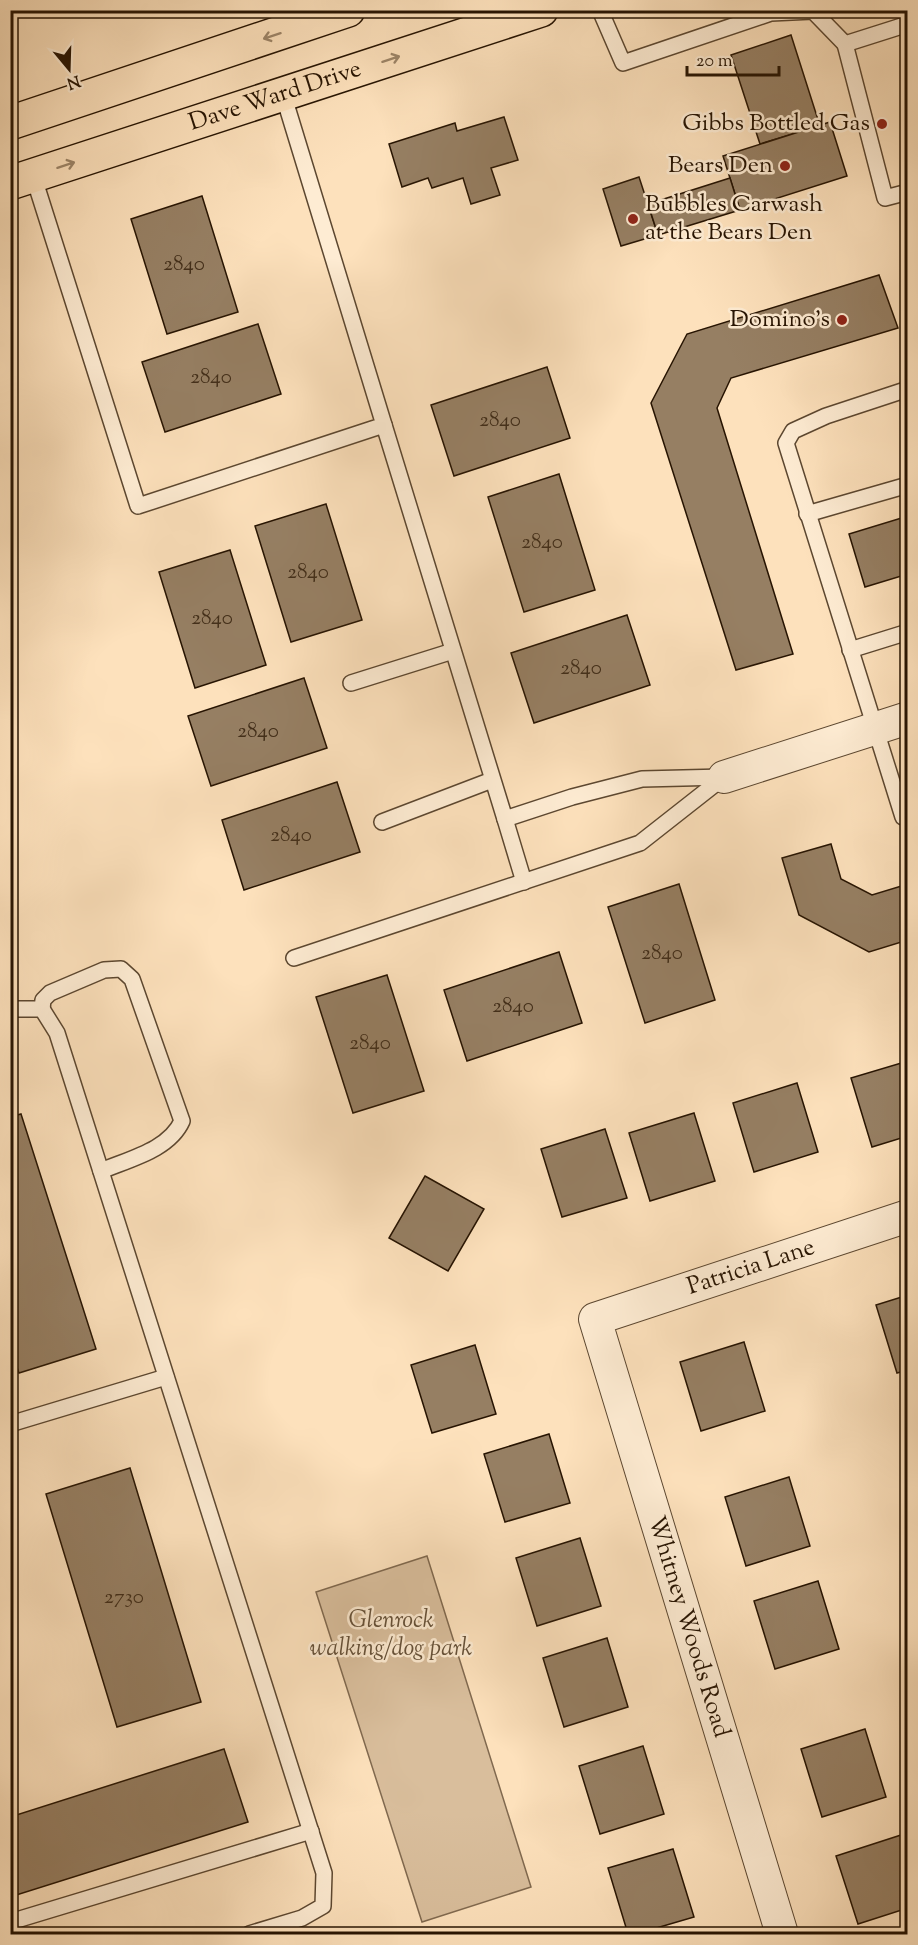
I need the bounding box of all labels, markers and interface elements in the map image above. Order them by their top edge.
one-way arrow [263,31,282,42]
north arrow [39,39,99,99]
scale bar [687,39,778,77]
text: 20 m [696,49,733,75]
street label: Dave Ward Drive [185,53,366,141]
one-way arrow [381,53,400,64]
text: N [63,68,83,94]
place label: Gibbs Bottled Gas [682,107,870,141]
marker: Gibbs Bottled Gas [875,117,889,131]
place label: Bears Den [668,149,773,183]
one-way arrow [56,158,75,169]
marker: Bears Den [778,159,792,173]
place label: Bubbles Carwash at the Bears Den [645,188,823,250]
marker: Bubbles Carwash at the Bears Den [626,212,640,226]
house number: 2840 [163,250,205,280]
place label: Domino's [730,303,830,337]
marker: Domino's [835,313,849,327]
house number: 2840 [190,363,232,393]
house number: 2840 [479,406,521,436]
house number: 2840 [521,528,563,558]
house number: 2840 [287,558,329,588]
house number: 2840 [191,604,233,634]
house number: 2840 [560,654,602,684]
house number: 2840 [237,717,279,747]
house number: 2840 [270,821,312,851]
house number: 2840 [641,939,683,969]
house number: 2840 [492,992,534,1022]
house number: 2840 [349,1029,391,1059]
street label: Patricia Lane [683,1231,819,1305]
street label: Whitney Woods Road [638,1512,738,1742]
house number: 2730 [104,1583,144,1613]
park label: Glenrock walking/dog park [310,1604,472,1666]

